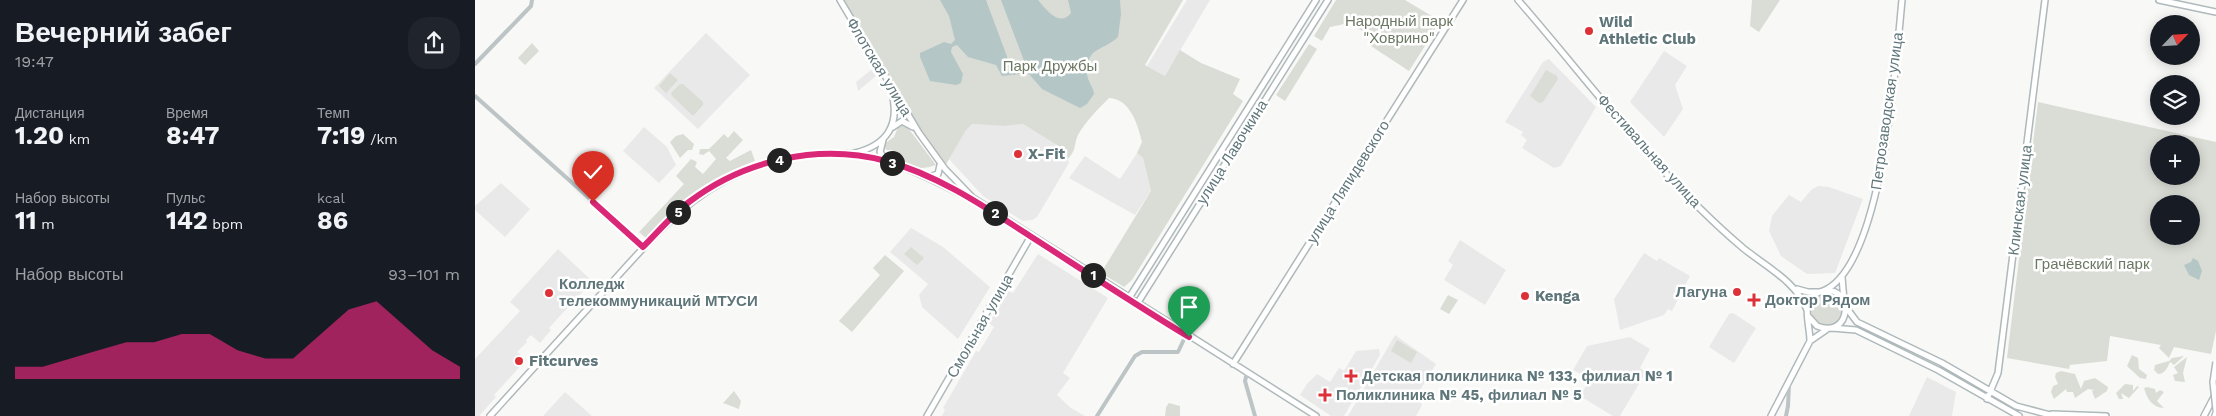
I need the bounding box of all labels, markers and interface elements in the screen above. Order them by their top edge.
park label: Народный парк "Ховрино" [1345,12,1454,47]
place label: Wild Athletic Club [1599,13,1696,48]
street label: Флотская улица [843,14,916,120]
north arrow [2150,15,2200,65]
map controls [2150,15,2200,245]
text: Вечерний забег [15,16,232,49]
button: share [408,17,460,69]
marker: Wild Athletic Club [1583,25,1595,37]
street label: Петрозаводская улица [1867,30,1907,191]
text: 19:47 [15,52,54,71]
park label: Парк Дружбы [1003,57,1097,75]
button: layers [2150,75,2200,125]
street label: Фестивальная улица [1593,91,1705,212]
street label: улица Лавочкина [1193,96,1272,208]
text: Дистанция [15,105,85,121]
text: Время [166,105,208,121]
text: Темп [317,105,350,121]
street label: улица Ляпидевского [1303,117,1393,247]
text: 1.20 [15,121,64,150]
text: 8:47 [166,121,219,150]
text: 7:19 [317,121,365,150]
text: km [64,131,90,147]
text: /km [365,131,398,147]
button: + [2150,135,2200,185]
street label: Клинская улица [2004,143,2036,256]
place label: X-Fit [1028,145,1065,163]
pin: 4 [767,148,791,172]
marker: X-Fit [1012,148,1024,160]
pin: 3 [879,150,905,176]
pin [572,151,614,202]
text: 4 [775,152,784,168]
text: 3 [888,155,897,171]
icon: check [579,158,607,186]
text: Набор высоты [15,190,110,206]
text: Пульс [166,190,205,206]
text: kcal [317,190,345,206]
button: − [2150,195,2200,245]
pin: 5 [665,200,691,224]
pin: 2 [983,200,1007,226]
text: 5 [674,204,683,220]
text: 2 [991,205,1000,221]
text: 11 [15,206,37,235]
text: 142 [166,206,208,235]
text: 86 [317,206,348,235]
text: m [37,216,55,232]
text: bpm [208,216,243,232]
park label: Грачёвский парк [2035,255,2150,273]
pin: 1 [1081,262,1105,288]
text: Набор высоты [15,265,123,284]
text: 93–101 m [388,265,460,284]
text: 1 [1090,267,1097,283]
street label: Смольная улица [943,270,1017,381]
place label: Колледж телекоммуникаций МТУСИ [559,275,758,310]
place label: Лагуна [1676,283,1728,301]
pin [1168,286,1210,337]
marker: Лагуна [1731,286,1743,298]
marker: Колледж телекоммуникаций МТУСИ [543,287,555,299]
place label: Kenga [1535,287,1580,305]
marker: Kenga [1519,290,1531,302]
place label: Доктор Рядом [1765,291,1870,309]
icon: arrive [1175,293,1203,321]
marker: Доктор Рядом [1747,293,1761,307]
place label: Fitcurves [529,352,598,370]
marker: Fitcurves [513,355,525,367]
place label: Детская поликлиника № 133, филиал № 1 [1362,367,1673,385]
marker: Детская поликлиника № 133, филиал № 1 [1344,369,1358,383]
place label: Поликлиника № 45, филиал № 5 [1336,386,1582,404]
marker: Поликлиника № 45, филиал № 5 [1318,388,1332,402]

